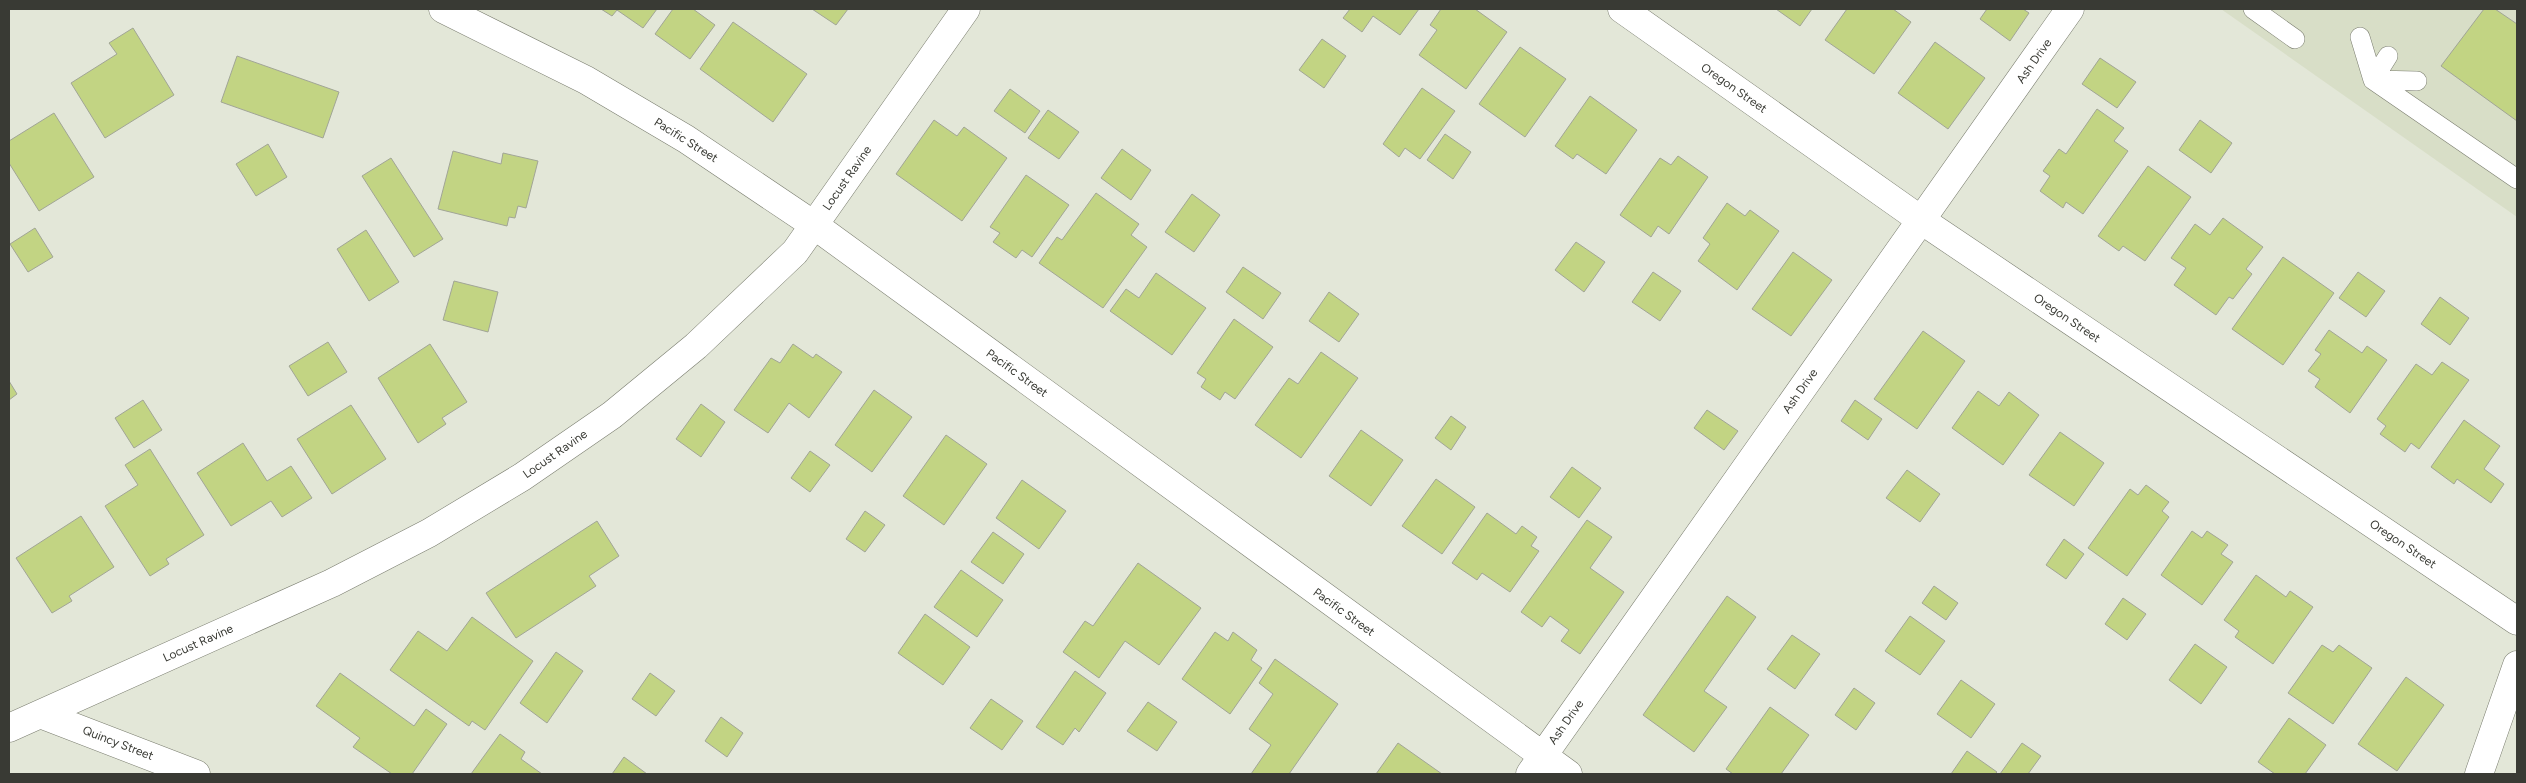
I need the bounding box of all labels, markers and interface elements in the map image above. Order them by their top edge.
street label: Ash Drive [2014,36,2055,86]
street label: Oregon Street [1698,60,1770,116]
street label: Pacific Street [652,115,721,165]
street label: Locust Ravine [820,143,875,213]
street label: Oregon Street [2031,291,2103,346]
street label: Pacific Street [984,346,1051,400]
street label: Ash Drive [1780,366,1821,416]
street label: Locust Ravine [520,426,590,481]
street label: Oregon Street [2367,517,2439,572]
street label: Pacific Street [1311,585,1378,639]
street label: Locust Ravine [161,621,236,665]
street label: Ash Drive [1546,697,1587,747]
street label: Quincy Street [81,723,156,763]

